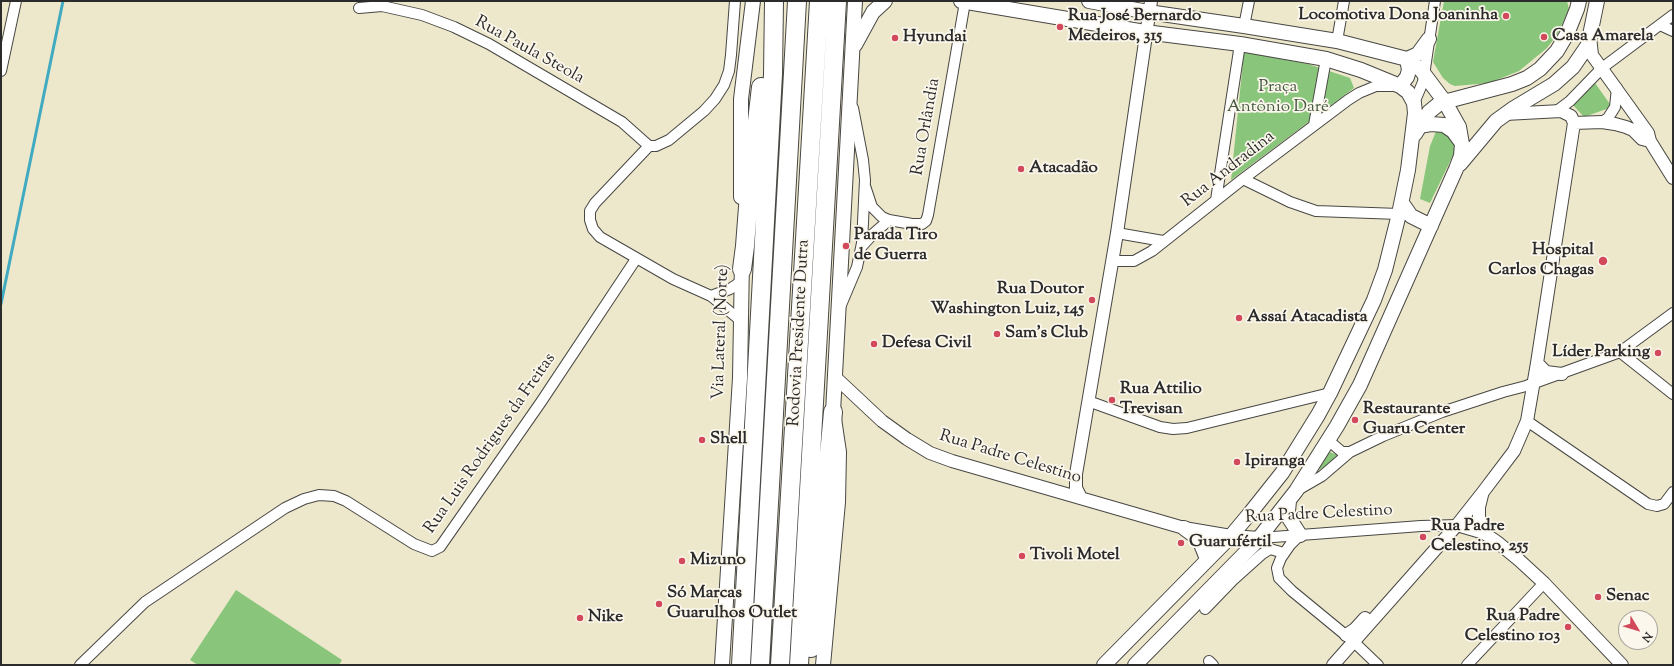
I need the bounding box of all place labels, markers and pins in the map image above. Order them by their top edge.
place label: Locomotiva Dona Joaninha [1298,6,1498,26]
place label: Rua José Bernardo Medeiros, 315 [1068,7,1201,47]
marker: Locomotiva Dona Joaninha [1501,11,1511,21]
marker: Rua José Bernardo Medeiros, 315 [1055,22,1065,32]
place label: Casa Amarela [1552,27,1654,47]
place label: Hyundai [903,28,967,48]
marker: Casa Amarela [1539,32,1549,42]
marker: Hyundai [890,33,900,43]
place label: Atacadão [1029,159,1098,179]
marker: Atacadão [1016,164,1026,174]
place label: Parada Tiro de Guerra [854,226,938,266]
marker: Parada Tiro de Guerra [841,241,851,251]
place label: Hospital Carlos Chagas [1488,241,1594,281]
marker: Hospital Carlos Chagas [1597,255,1609,267]
place label: Rua Doutor Washington Luiz, 145 [931,280,1084,320]
marker: Rua Doutor Washington Luiz, 145 [1087,295,1097,305]
place label: Assaí Atacadista [1247,308,1368,328]
marker: Assaí Atacadista [1234,313,1244,323]
place label: Sam's Club [1005,324,1088,344]
marker: Sam's Club [992,329,1002,339]
place label: Defesa Civil [882,334,972,354]
marker: Defesa Civil [869,339,879,349]
place label: Líder Parking [1552,343,1650,363]
marker: Líder Parking [1653,348,1663,358]
place label: Rua Attilio Trevisan [1120,380,1202,420]
marker: Rua Attilio Trevisan [1107,395,1117,405]
place label: Restaurante Guaru Center [1363,400,1465,440]
marker: Restaurante Guaru Center [1350,415,1360,425]
place label: Shell [710,430,747,450]
marker: Shell [697,435,707,445]
place label: Ipiranga [1245,452,1305,472]
marker: Ipiranga [1232,457,1242,467]
place label: Rua Padre Celestino, 255 [1431,517,1528,557]
marker: Rua Padre Celestino, 255 [1418,532,1428,542]
place label: Guarufértil [1189,533,1272,553]
marker: Guarufértil [1176,538,1186,548]
place label: Tivoli Motel [1030,546,1120,566]
place label: Mizuno [690,551,746,571]
marker: Tivoli Motel [1017,551,1027,561]
marker: Mizuno [677,556,687,566]
place label: Só Marcas Guarulhos Outlet [667,584,797,624]
place label: Senac [1606,587,1649,607]
marker: Senac [1593,592,1603,602]
marker: Só Marcas Guarulhos Outlet [654,599,664,609]
place label: Rua Padre Celestino 103 [1465,607,1560,647]
place label: Nike [588,608,623,628]
marker: Nike [575,613,585,623]
marker: Rua Padre Celestino 103 [1563,622,1573,632]

